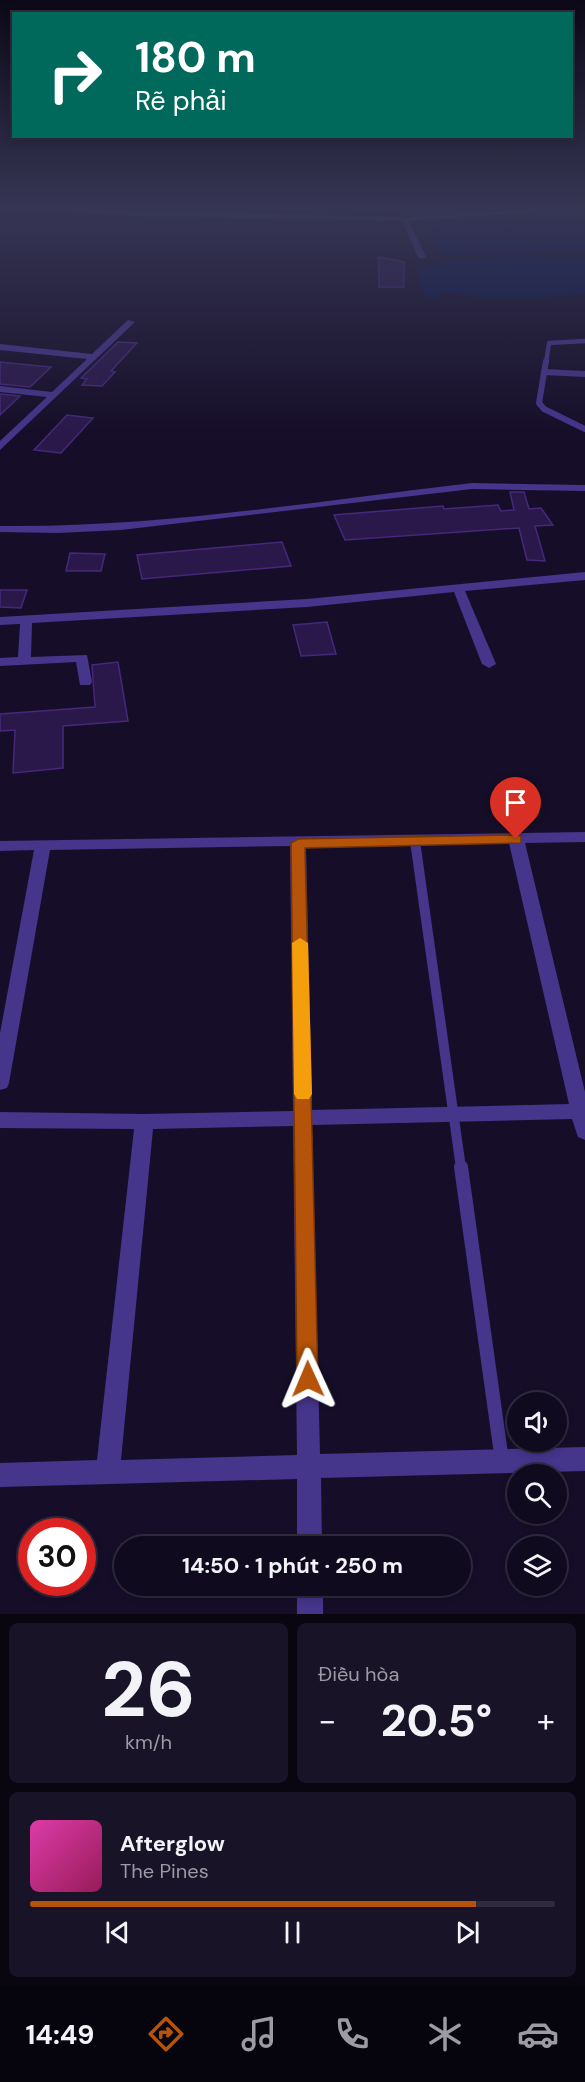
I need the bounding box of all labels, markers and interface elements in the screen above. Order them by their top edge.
text: 180 m [135,30,256,85]
icon: right [36,36,114,114]
text: Rẽ phải [135,83,227,118]
pin [490,777,541,839]
icon: arrive [499,786,532,819]
position arrow [276,1347,340,1411]
map controls [507,1392,567,1596]
button: sound [507,1392,567,1452]
button: search [507,1464,567,1524]
speed limit sign: 30 [18,1518,96,1596]
button: layers [507,1536,567,1596]
text: 14:50 · 1 phút · 250 m [182,1551,403,1580]
text: 26 [101,1639,196,1740]
text: Điều hòa [318,1661,399,1687]
text: 20.5° [381,1691,492,1750]
text: − [318,1699,336,1742]
text: + [537,1699,555,1742]
text: km/h [125,1729,172,1755]
text: Afterglow [120,1829,225,1858]
text: The Pines [120,1858,209,1884]
icon: previous [101,1916,134,1949]
icon: pause [276,1916,309,1949]
icon: next [451,1916,484,1949]
icon: directions [145,2013,187,2055]
icon: music [238,2013,280,2055]
icon: phone [331,2013,373,2055]
icon: climate [424,2013,466,2055]
icon: car [517,2013,559,2055]
text: 14:49 [26,2017,94,2052]

